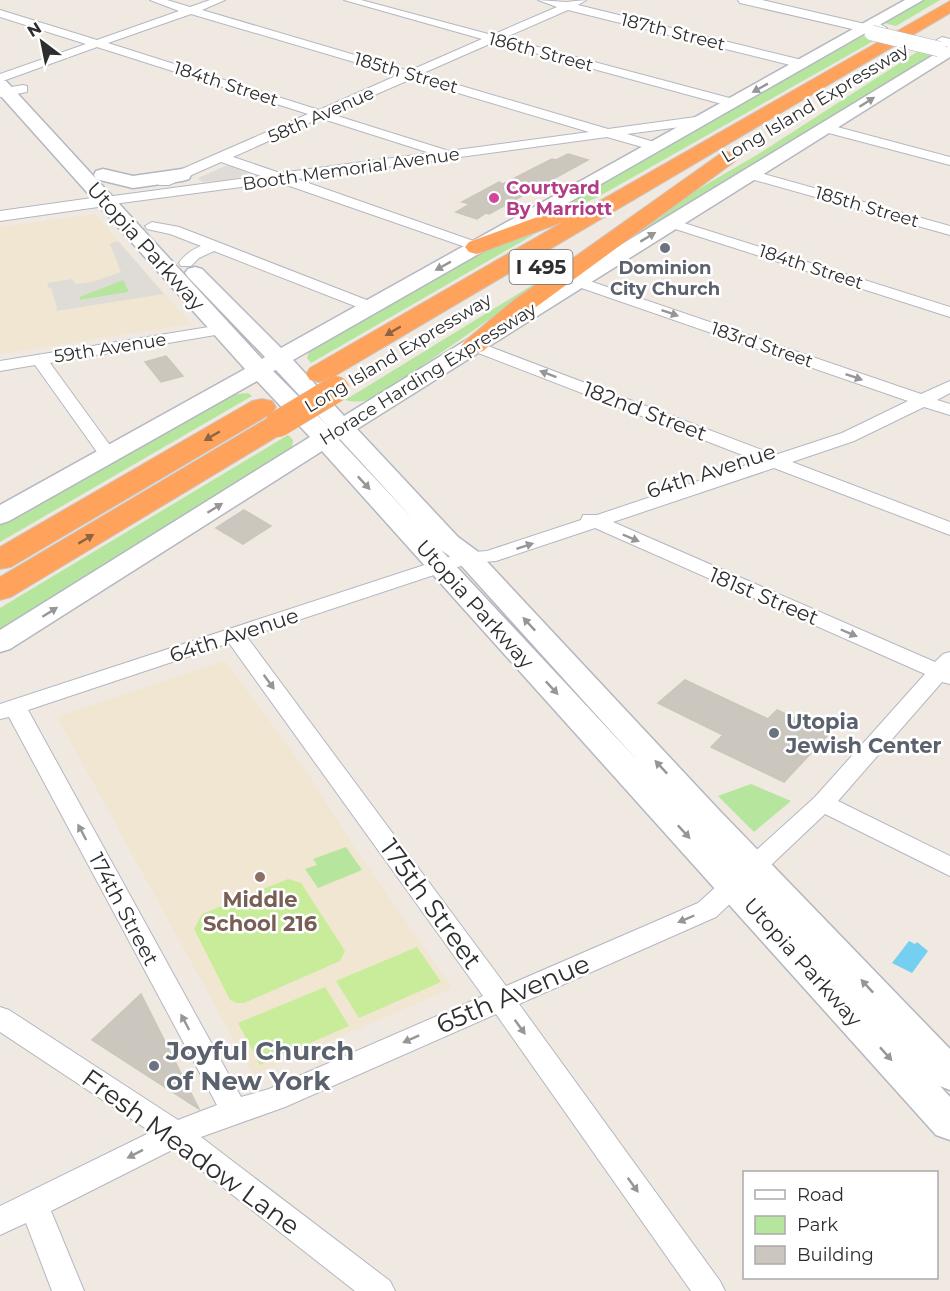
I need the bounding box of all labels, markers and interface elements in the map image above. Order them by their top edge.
street label: 187th Street [618,8,728,56]
north arrow [12,12,72,72]
text: N [24,18,45,41]
street label: 186th Street [486,27,596,77]
street label: Long Island Expressway [718,38,913,168]
street label: 185th Street [352,48,460,98]
street label: 184th Street [171,57,281,111]
street label: 58th Avenue [265,82,378,148]
one-way arrow [751,83,768,93]
one-way arrow [859,96,875,107]
street label: Booth Memorial Avenue [241,143,461,195]
street label: Utopia Parkway [82,177,211,316]
place label: Courtyard By Marriott [506,177,612,220]
street label: 185th Street [813,182,921,232]
marker: Courtyard By Marriott [487,191,501,205]
one-way arrow [640,232,656,243]
street label: 184th Street [756,240,866,294]
marker: Dominion City Church [658,241,672,255]
road number: I 495 [510,250,572,284]
place label: Dominion City Church [610,257,720,300]
one-way arrow [435,261,452,271]
street label: Long Island Expressway [301,288,496,418]
street label: Horace Harding Expressway [316,298,541,450]
one-way arrow [661,309,679,319]
street label: 183rd Street [708,317,816,373]
one-way arrow [384,326,401,336]
street label: 59th Avenue [52,328,168,368]
one-way arrow [539,369,557,379]
one-way arrow [845,372,863,382]
street label: 182nd Street [580,376,710,446]
one-way arrow [204,431,220,442]
street label: 64th Avenue [643,438,779,504]
one-way arrow [357,475,371,490]
one-way arrow [207,503,223,514]
one-way arrow [78,533,94,544]
one-way arrow [623,533,641,543]
street label: Utopia Parkway [411,535,540,674]
one-way arrow [516,540,534,550]
street label: 181st Street [706,562,822,630]
street label: 64th Avenue [166,602,302,668]
one-way arrow [41,606,58,617]
one-way arrow [523,617,536,632]
one-way arrow [840,628,857,637]
one-way arrow [263,674,275,690]
one-way arrow [545,681,559,695]
place label: Utopia Jewish Center [785,709,942,758]
marker: Utopia Jewish Center [767,726,781,740]
one-way arrow [654,760,668,775]
one-way arrow [77,824,87,841]
one-way arrow [677,824,690,839]
street label: 175th Street [373,833,489,975]
street label: 174th Street [84,848,164,970]
marker: Middle School 216 [253,870,267,884]
place label: Middle School 216 [203,887,317,936]
street label: Utopia Parkway [739,893,868,1032]
one-way arrow [677,914,695,924]
street label: 65th Avenue [431,947,595,1041]
one-way arrow [861,979,874,994]
one-way arrow [180,1013,190,1030]
one-way arrow [514,1018,526,1034]
one-way arrow [403,1034,420,1043]
place label: Joyful Church of New York [165,1035,354,1097]
one-way arrow [879,1046,893,1060]
marker: Joyful Church of New York [147,1059,161,1073]
street label: Fresh Meadow Lane [76,1062,306,1242]
one-way arrow [126,1149,143,1158]
legend [743,1171,938,1279]
one-way arrow [627,1177,639,1193]
text: Road [797,1184,844,1206]
text: Park [797,1214,838,1236]
text: Building [797,1244,874,1266]

